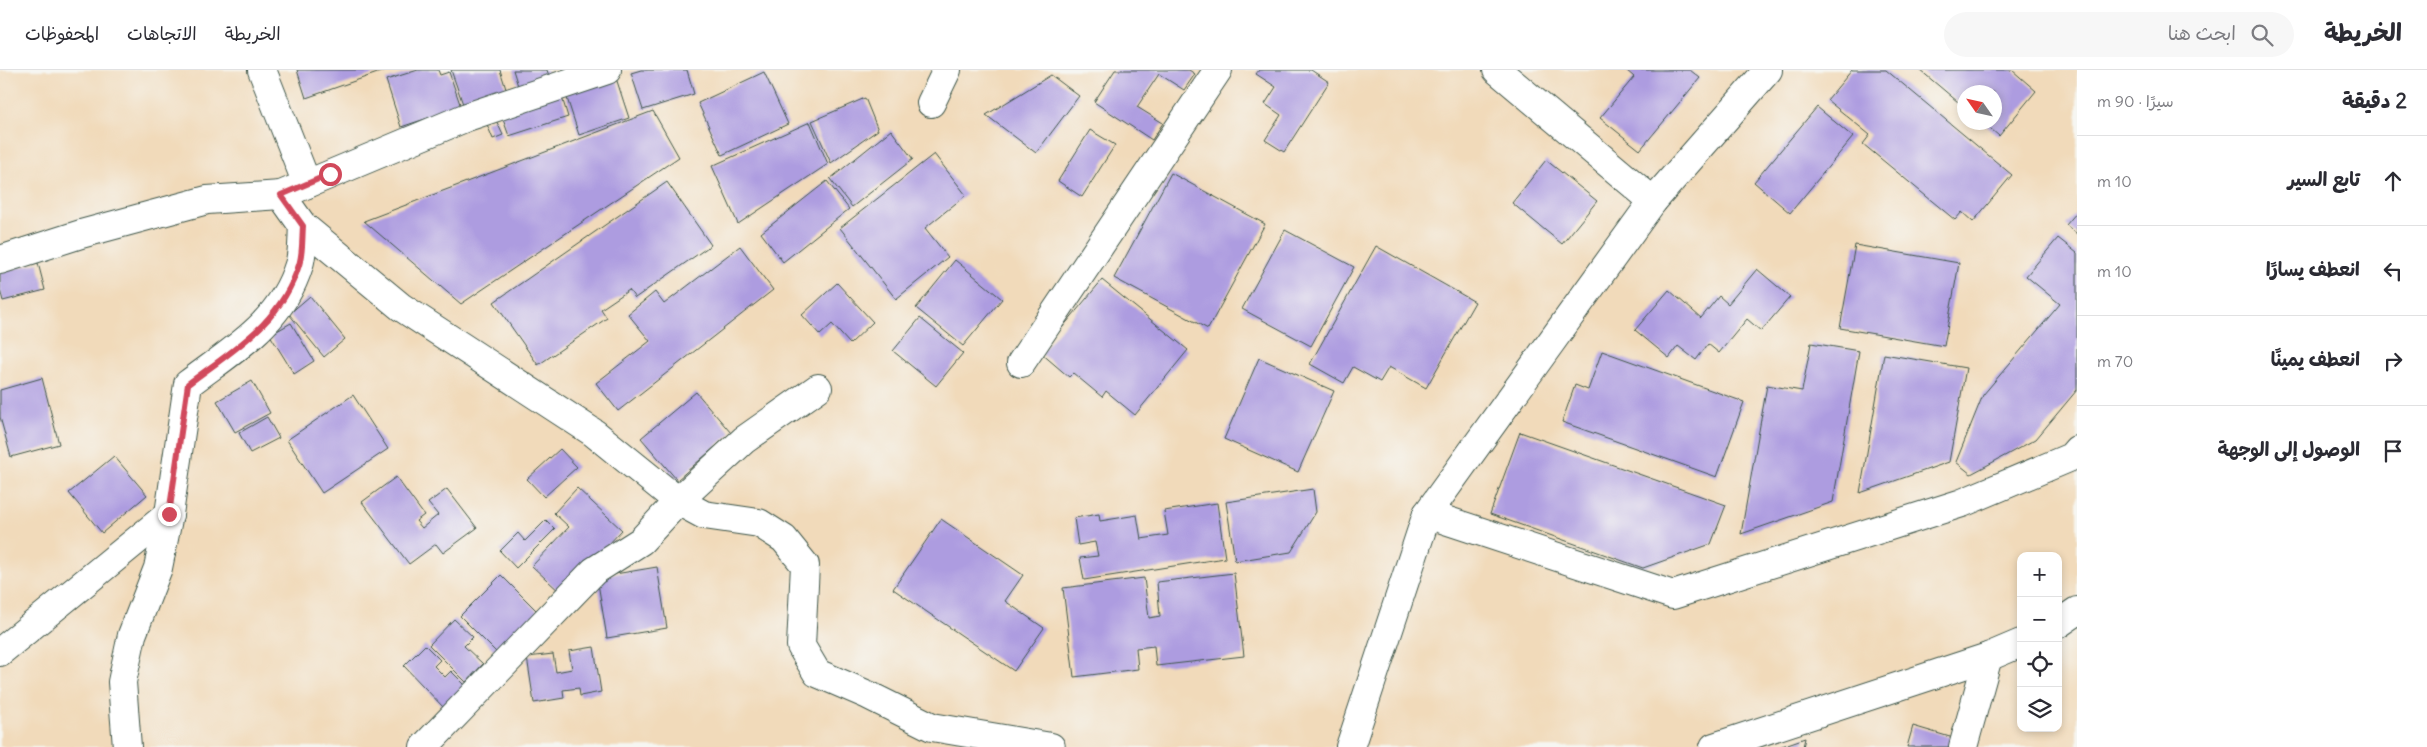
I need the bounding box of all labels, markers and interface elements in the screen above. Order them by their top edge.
search box [1944,12,2294,57]
text: الخريطة [2324,17,2402,47]
text: ابحث هنا [2168,21,2236,45]
icon: search [2248,21,2276,49]
text: المحفوظات [25,22,99,45]
text: الاتجاهات [127,22,197,45]
text: الخريطة [225,22,281,45]
north arrow [1957,85,2002,130]
text: 2 دقيقة [2342,87,2407,114]
text: سيرًا · 90 m [2097,91,2174,111]
route start [319,163,342,186]
text: تابع السير [2288,167,2360,191]
icon: ahead [2379,167,2407,195]
text: 10 m [2097,171,2132,191]
text: انعطف يسارًا [2266,257,2360,281]
icon: left [2379,257,2407,285]
text: 10 m [2097,261,2132,281]
text: انعطف يمينًا [2271,347,2360,371]
icon: right [2379,347,2407,375]
text: 70 m [2097,351,2133,371]
text: الوصول إلى الوجهة [2217,437,2360,461]
icon: arrive [2379,437,2407,465]
route end [158,503,181,526]
map controls [2017,552,2062,732]
button: + [2017,552,2062,597]
button: − [2017,597,2062,642]
button: locate [2017,642,2062,687]
button: layers [2017,687,2062,732]

